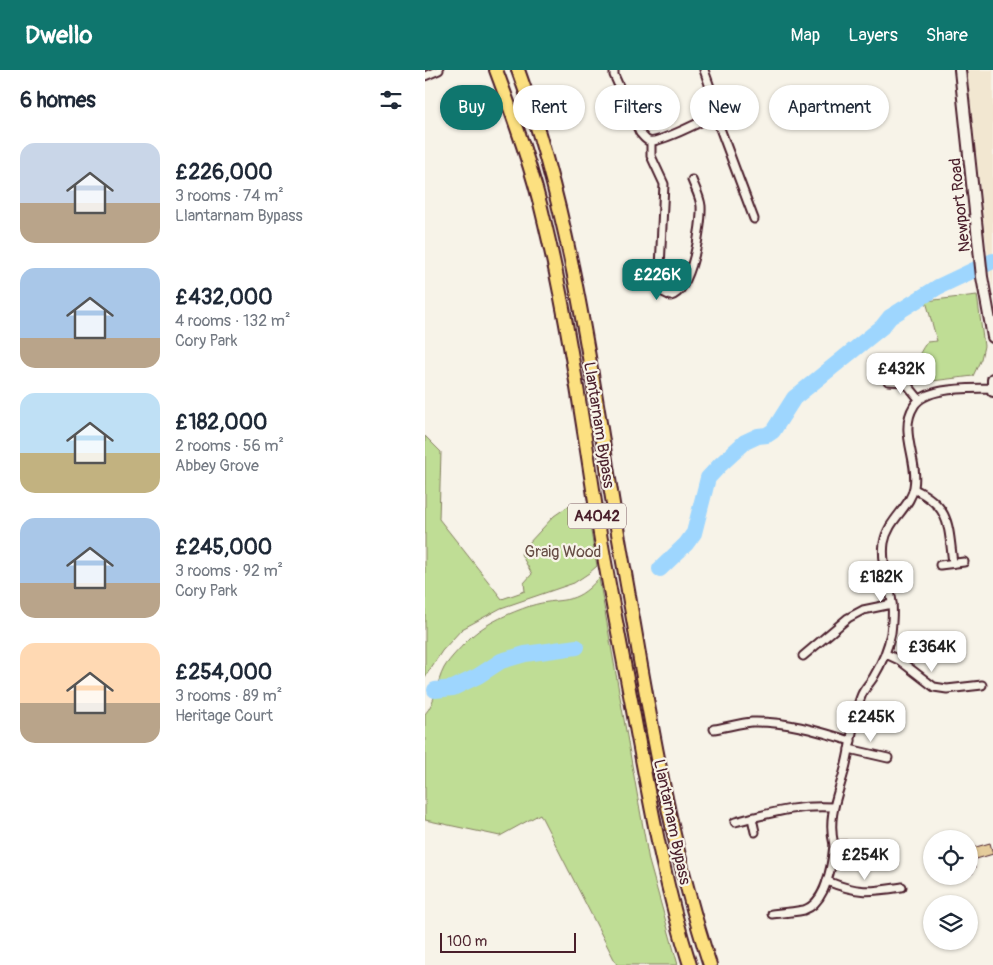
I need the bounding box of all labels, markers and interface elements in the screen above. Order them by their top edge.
text: Dwello [25,21,92,50]
text: Map [791,24,820,47]
text: Layers [848,24,898,47]
text: Share [926,24,968,47]
chip: Buy [440,85,503,130]
chip: Rent [513,85,585,130]
chip: Filters [595,85,680,130]
chip: New [690,85,759,130]
chip: Apartment [769,85,889,130]
icon: filters [377,86,405,114]
text: 6 homes [20,87,96,114]
street label: Newport Road [945,157,975,253]
text: £226,000 [175,159,273,186]
icon: home [60,163,120,223]
text: 3 rooms · 74 m² [175,186,284,206]
text: Llantarnam Bypass [175,206,303,226]
pin: £226K [622,258,692,301]
text: £226K [633,265,681,285]
text: £432,000 [175,284,273,311]
icon: home [60,288,120,348]
text: 4 rooms · 132 m² [175,311,290,331]
text: Cory Park [175,331,238,351]
pin: £432K [866,352,936,395]
text: £432K [877,359,925,379]
street label: Llantarnam Bypass [579,360,619,490]
text: £182,000 [175,409,267,436]
icon: home [60,413,120,473]
text: 2 rooms · 56 m² [175,436,284,456]
text: Abbey Grove [175,456,259,476]
road number: A4042 [568,504,626,528]
text: £245,000 [175,534,272,561]
icon: home [60,538,120,598]
park label: Graig Wood [525,542,601,562]
pin: £182K [846,560,916,603]
text: 3 rooms · 92 m² [175,561,283,581]
text: £182K [859,567,903,587]
text: Cory Park [175,581,238,601]
pin: £364K [897,630,967,673]
text: £364K [908,637,956,657]
text: £254,000 [175,659,272,686]
icon: home [60,663,120,723]
text: 3 rooms · 89 m² [175,686,282,706]
pin: £245K [836,700,906,743]
text: Heritage Court [175,706,273,726]
text: £245K [848,707,894,727]
street label: Llantarnam Bypass [649,757,695,887]
map controls [923,830,978,950]
button: locate [923,830,978,885]
pin: £254K [830,838,900,881]
text: £254K [842,845,888,865]
button: layers [923,895,978,950]
scale bar [440,930,576,953]
text: 100 m [447,933,487,950]

